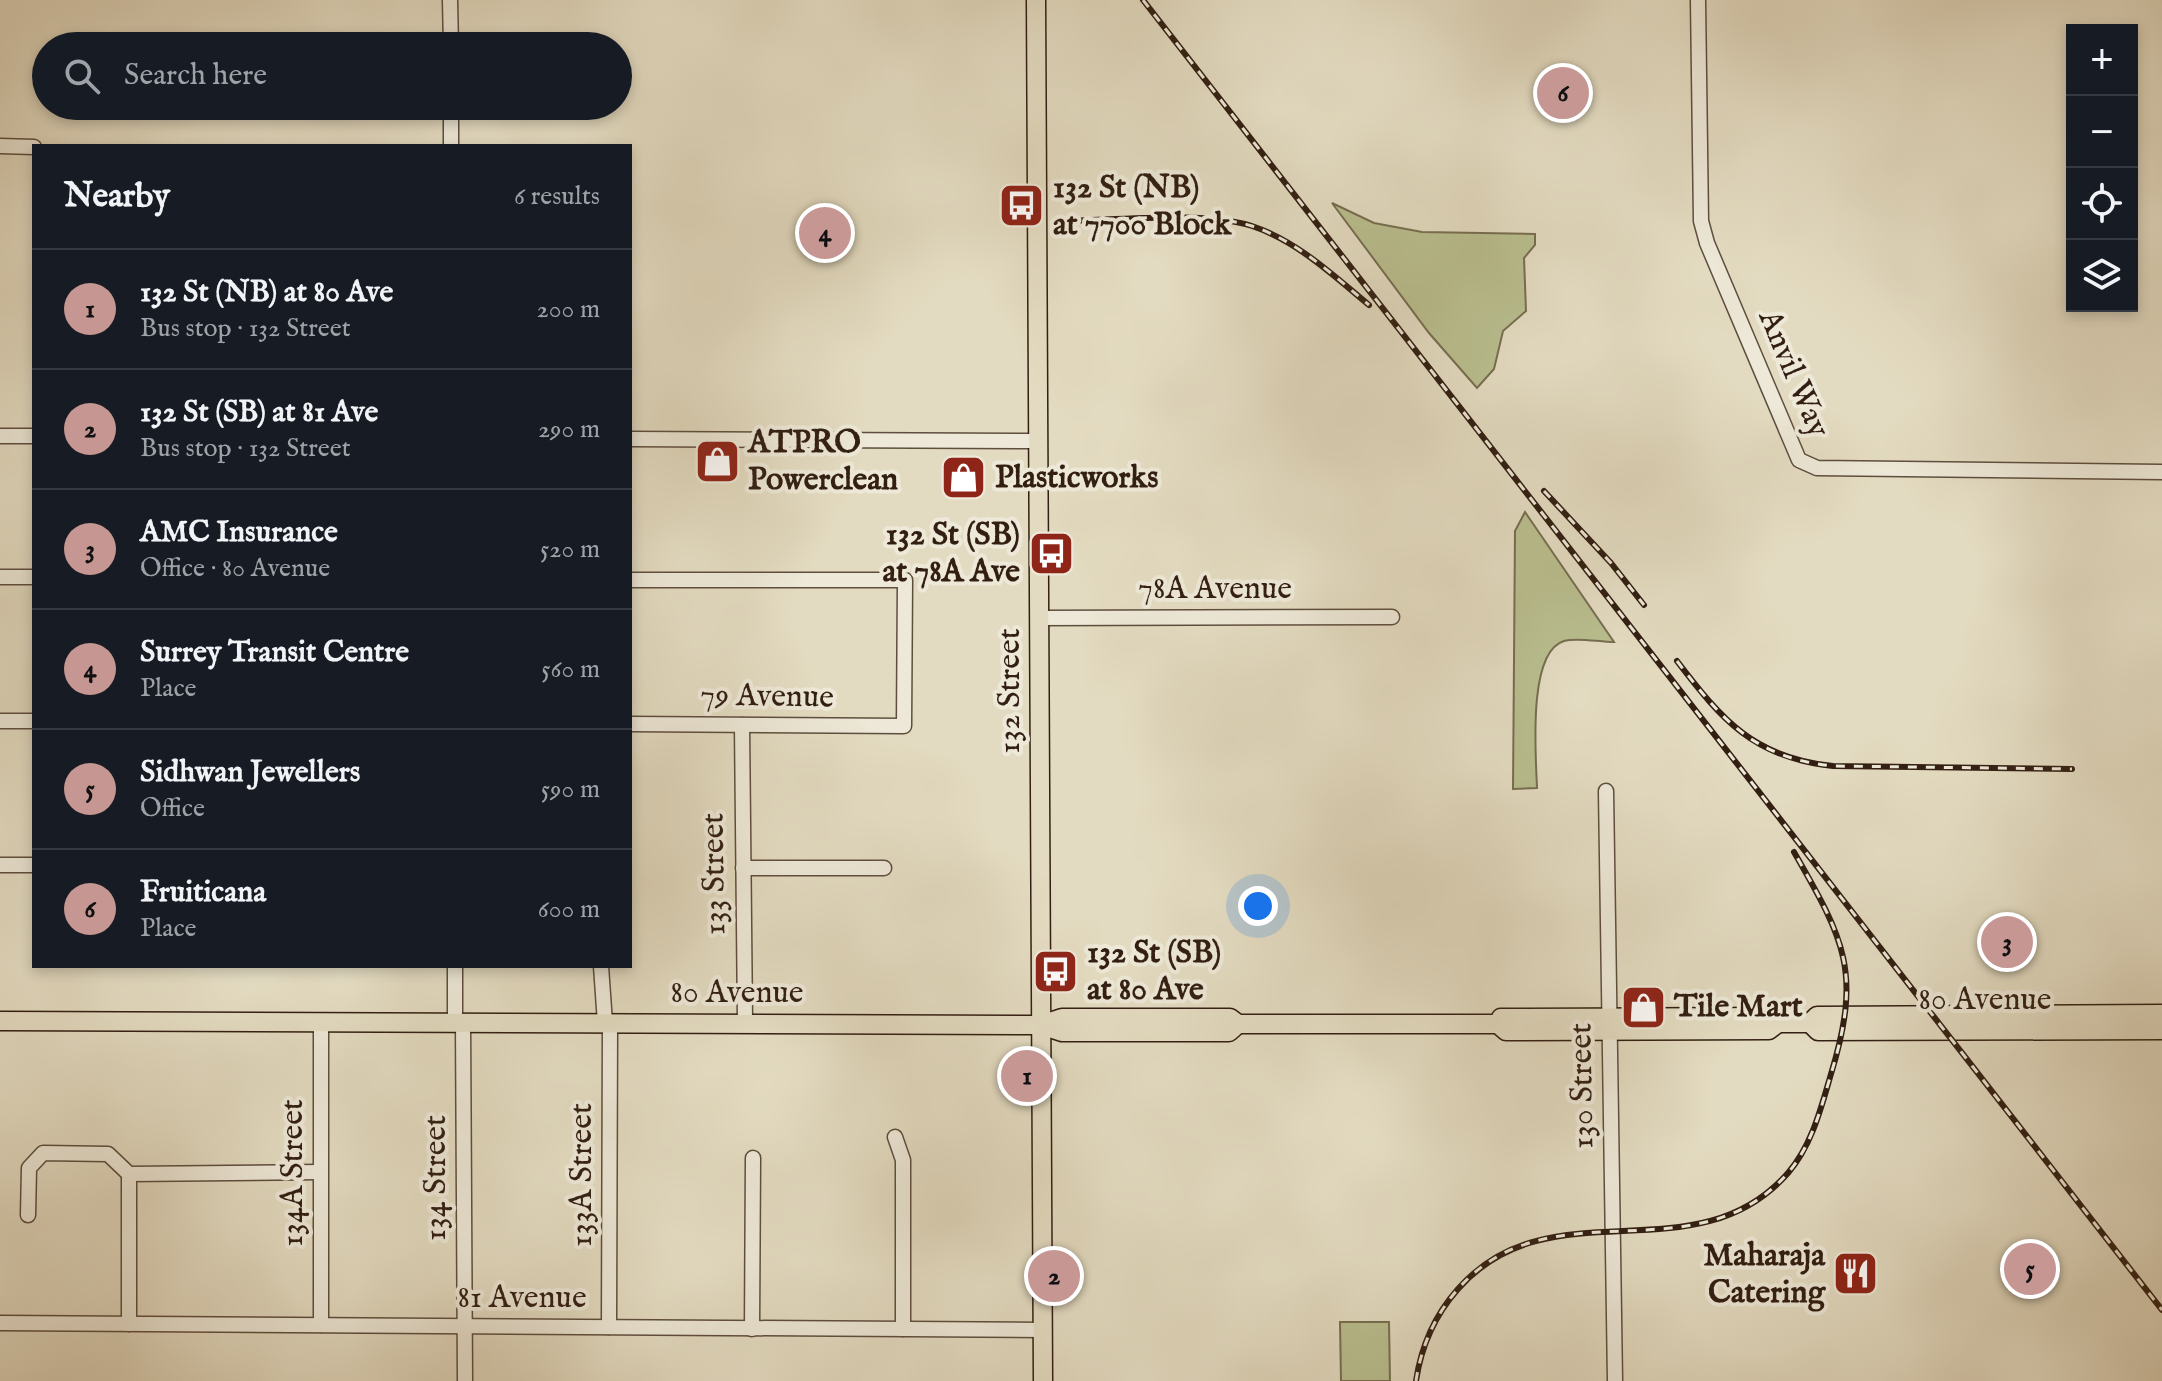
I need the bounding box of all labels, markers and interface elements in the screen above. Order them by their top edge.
map controls [2066,24,2138,312]
button: + [2066,24,2138,96]
search box [32,32,632,120]
icon: search [60,54,104,98]
text: Search here [124,57,267,95]
pin: 6 [1537,63,1589,123]
button: − [2066,96,2138,168]
place label: 132 St (NB) at 7700 Block [1053,168,1232,246]
button: locate [2066,168,2138,240]
text: Nearby [64,175,170,218]
text: 6 results [514,180,600,213]
bus stop icon: 132 St (NB) at 7700 Block [998,182,1046,230]
pin: 4 [799,203,851,263]
button: layers [2066,240,2138,312]
text: 132 St (NB) at 80 Ave [140,274,393,312]
text: 1 [85,293,95,326]
text: 200 m [536,293,600,326]
street label: Anvil Way [1747,303,1838,444]
text: Bus stop · 132 Street [140,312,351,345]
text: 132 St (SB) at 81 Ave [140,394,378,432]
text: 2 [84,413,96,446]
text: 290 m [538,413,600,446]
place label: ATPRO Powerclean [746,423,898,501]
text: Bus stop · 132 Street [140,432,351,465]
shop icon: ATPRO Powerclean [693,437,741,485]
shop icon: Plasticworks [940,454,988,502]
place label: Plasticworks [995,458,1158,499]
text: AMC Insurance [140,514,338,552]
place label: 132 St (SB) at 78A Ave [882,515,1020,593]
bus stop icon: 132 St (SB) at 78A Ave [1027,529,1075,577]
text: 3 [85,533,95,566]
text: 520 m [540,533,600,566]
text: Office · 80 Avenue [140,552,330,585]
street label: 78A Avenue [1138,569,1292,610]
street label: 132 Street [990,628,1031,754]
text: Surrey Transit Centre [140,634,409,672]
text: 4 [84,653,96,686]
text: 560 m [541,653,600,686]
text: Place [140,672,196,705]
street label: 79 Avenue [700,675,834,719]
text: Sidhwan Jewellers [140,754,360,792]
text: 5 [85,773,95,806]
text: 590 m [541,773,600,806]
text: Office [140,792,205,825]
street label: 133 Street [693,812,737,936]
text: Fruiticana [140,874,266,912]
your location [1238,886,1278,926]
text: 6 [85,893,95,926]
text: 600 m [538,893,600,926]
text: Place [140,912,196,945]
pin: 3 [1981,912,2033,972]
place label: 132 St (SB) at 80 Ave [1087,933,1221,1011]
bus stop icon: 132 St (SB) at 80 Ave [1032,947,1080,995]
street label: 80 Avenue [670,973,804,1014]
street label: 80 Avenue [1918,980,2052,1021]
shop icon: Tile Mart [1619,983,1667,1031]
place label: Tile Mart [1673,987,1803,1028]
street label: 130 Street [1561,1023,1605,1149]
pin: 1 [1001,1046,1053,1106]
street label: 134A Street [273,1099,314,1247]
street label: 133A Street [562,1103,603,1247]
street label: 134 Street [416,1115,457,1241]
place label: Maharaja Catering [1703,1236,1827,1314]
pin: 5 [2004,1239,2056,1299]
pin: 2 [1028,1246,1080,1306]
restaurant icon: Maharaja Catering [1832,1250,1880,1298]
street label: 81 Avenue [457,1278,587,1319]

